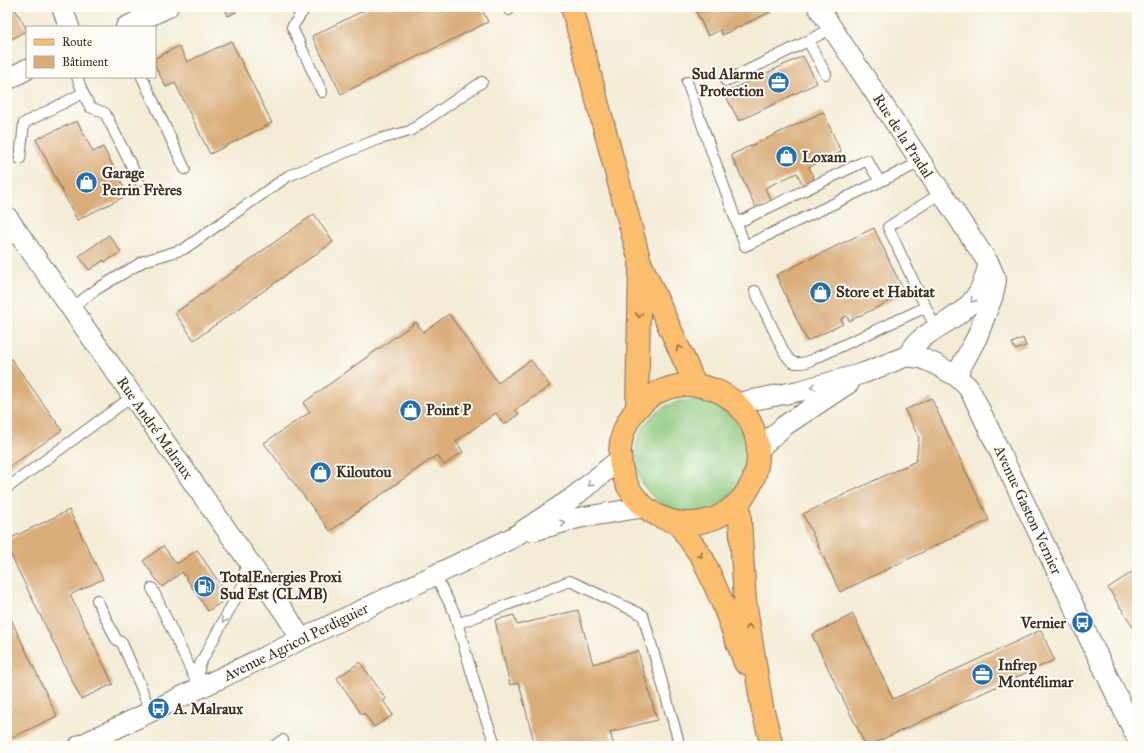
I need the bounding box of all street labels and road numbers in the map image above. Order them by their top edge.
street label: Rue de la Pradal [869,90,937,182]
street label: Rue André Malraux [113,373,197,483]
street label: Avenue Gaston Vernier [990,442,1066,578]
street label: Avenue Agricol Perdiguier [220,599,372,685]

